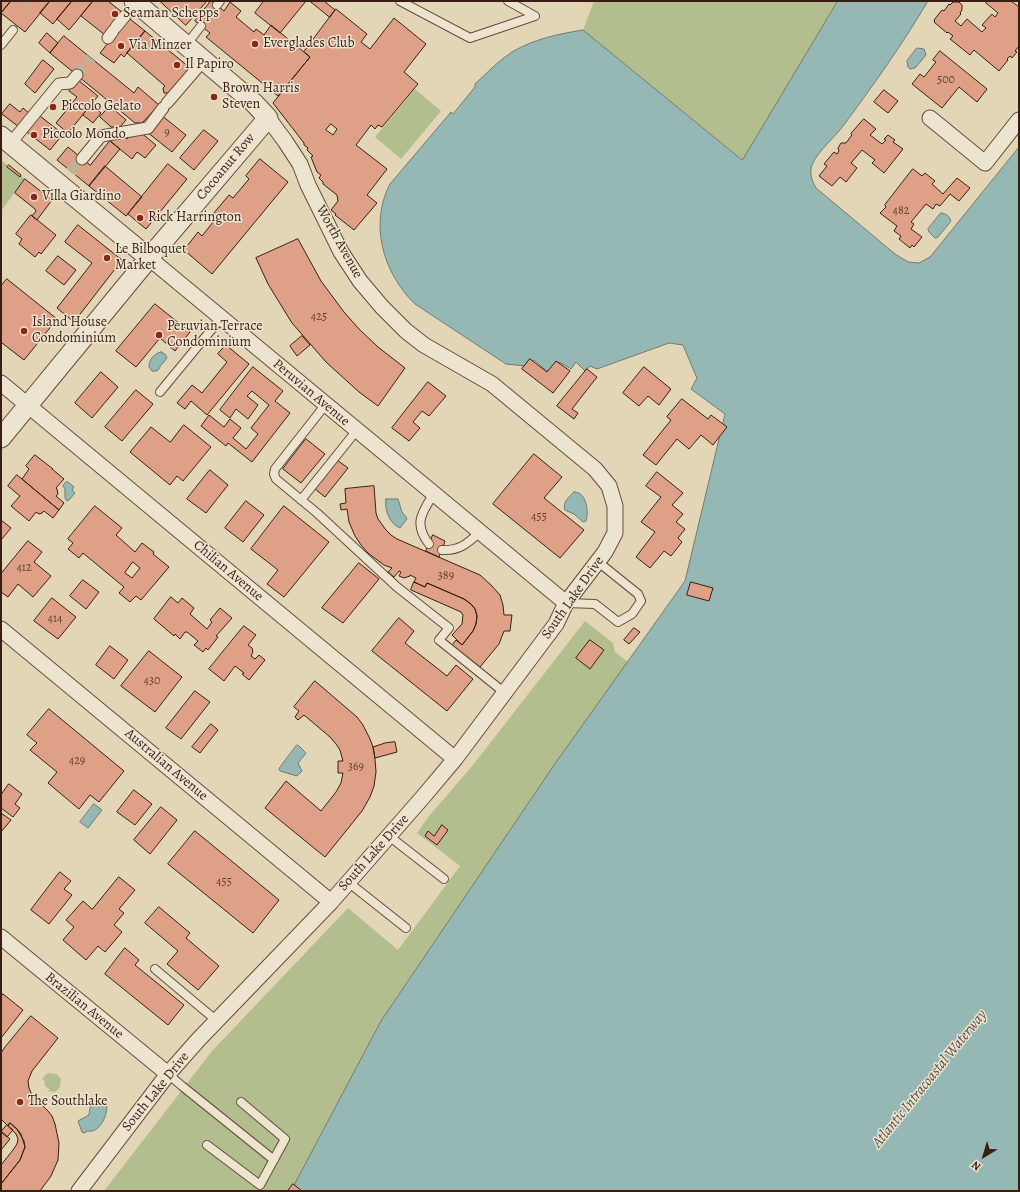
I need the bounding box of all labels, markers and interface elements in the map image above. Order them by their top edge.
place label: Seaman Schepps [123,6,219,22]
marker: Seaman Schepps [110,9,120,19]
place label: Everglades Club [263,36,355,52]
place label: Via Minzer [129,38,192,54]
marker: Everglades Club [250,39,260,49]
marker: Via Minzer [116,41,126,51]
place label: Il Papiro [185,57,234,73]
marker: Il Papiro [172,60,182,70]
house number: 500 [937,73,955,87]
place label: Brown Harris Steven [222,81,300,114]
marker: Brown Harris Steven [209,92,219,102]
place label: Piccolo Gelato [61,99,141,115]
marker: Piccolo Gelato [48,102,58,112]
house number: 9 [164,126,170,140]
place label: Piccolo Mondo [42,127,126,143]
marker: Piccolo Mondo [29,130,39,140]
street label: Cocoanut Row [193,130,259,204]
place label: Villa Giardino [42,189,121,205]
marker: Villa Giardino [29,192,39,202]
street label: Worth Avenue [312,203,366,281]
house number: 482 [893,204,909,218]
place label: Rick Harrington [148,210,241,226]
marker: Rick Harrington [135,213,145,223]
place label: Le Bilboquet Market [115,242,186,274]
marker: Le Bilboquet Market [102,253,112,263]
house number: 425 [311,310,327,324]
place label: Island House Condominium [32,315,116,348]
place label: Peruvian Terrace Condominium [167,319,263,352]
marker: Island House Condominium [19,326,29,336]
marker: Peruvian Terrace Condominium [154,330,164,340]
street label: Peruvian Avenue [269,356,353,430]
house number: 455 [531,510,547,524]
street label: Chilian Avenue [190,537,266,605]
street label: South Lake Drive [538,553,608,643]
house number: 412 [16,561,32,575]
house number: 389 [438,569,454,583]
house number: 414 [48,612,62,626]
house number: 430 [144,674,160,688]
street label: Australian Avenue [121,725,211,805]
house number: 429 [69,754,85,768]
house number: 369 [348,760,364,774]
street label: South Lake Drive [335,811,413,895]
house number: 455 [216,875,232,889]
street label: Brazilian Avenue [41,969,127,1043]
water label: Atlantic Intracoastal Waterway [869,1006,991,1152]
street label: South Lake Drive [119,1049,193,1135]
place label: The Southlake [28,1094,108,1110]
marker: The Southlake [15,1097,25,1107]
north arrow [964,1136,1004,1176]
text: N [969,1157,984,1174]

